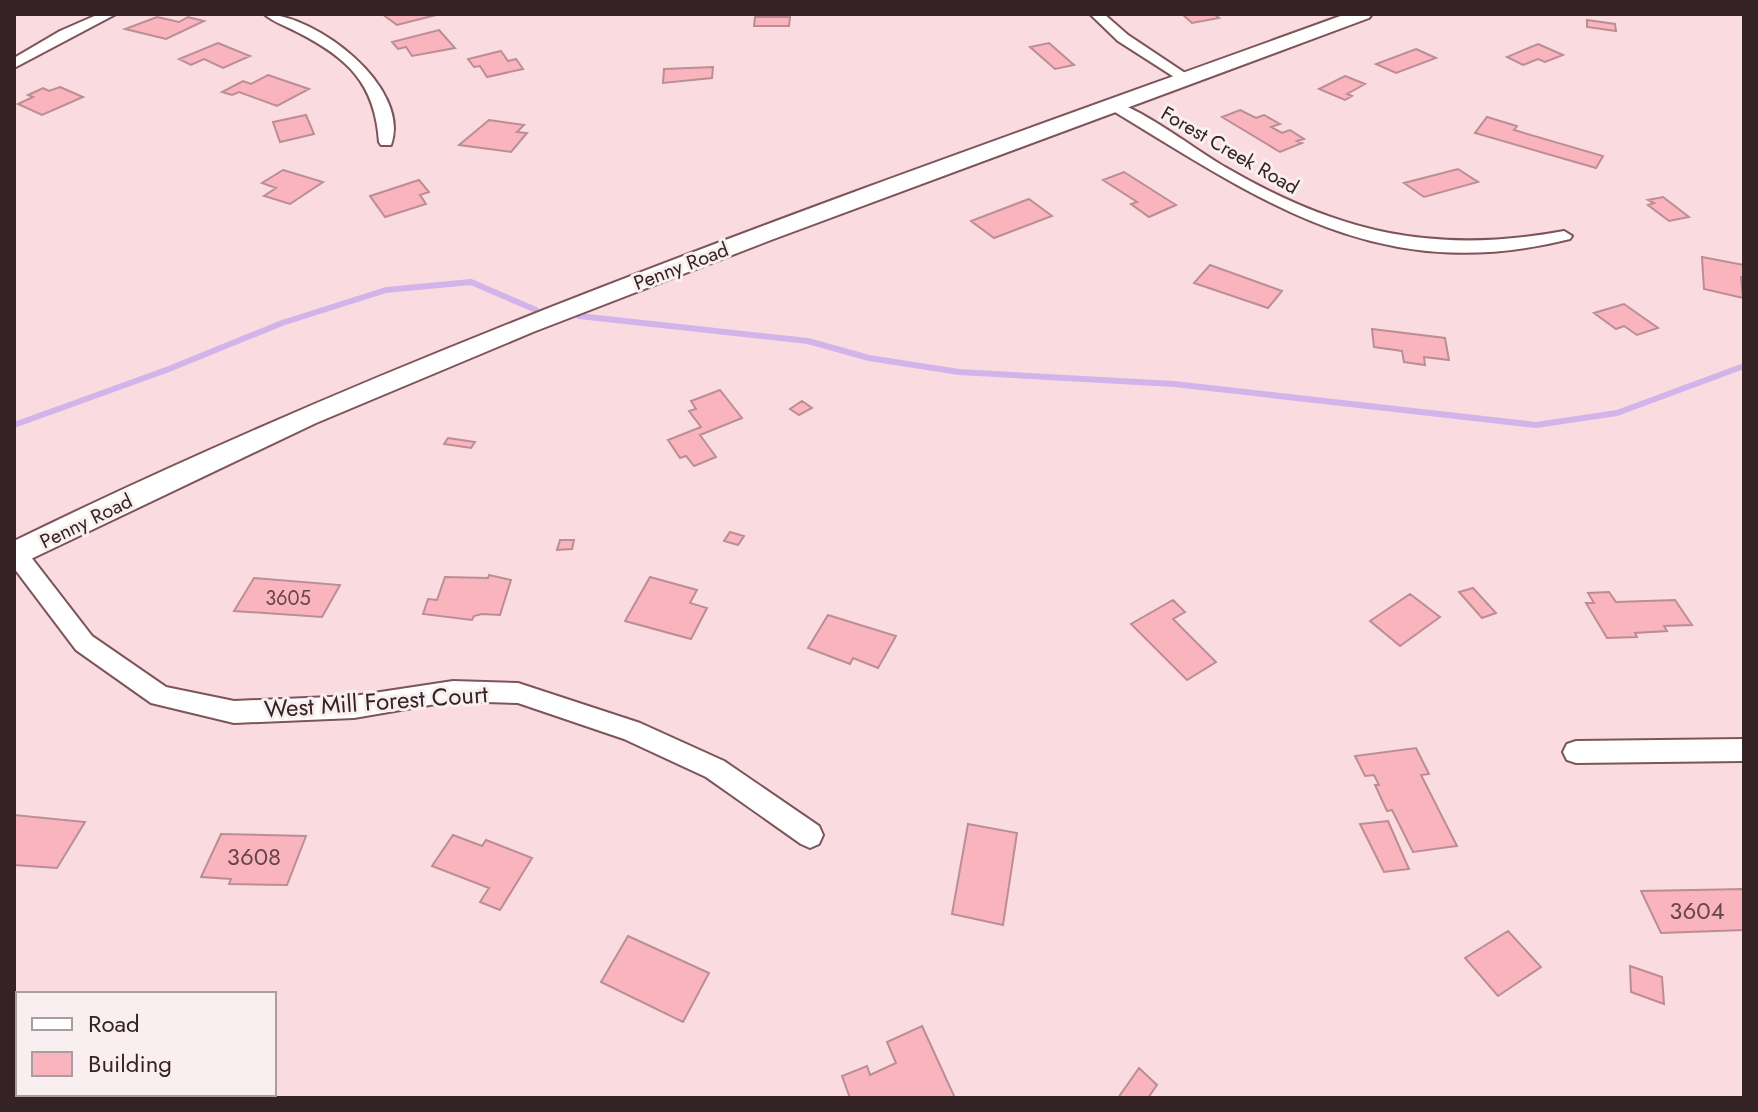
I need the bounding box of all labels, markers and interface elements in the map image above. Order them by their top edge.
street label: Forest Creek Road [1155,99,1304,202]
street label: Penny Road [630,235,733,298]
street label: Penny Road [35,487,137,556]
house number: 3605 [265,584,311,613]
street label: West Mill Forest Court [263,676,489,727]
house number: 3608 [227,839,281,874]
house number: 3604 [1669,893,1725,928]
legend [16,992,276,1096]
text: Road [88,1006,140,1041]
text: Building [88,1046,172,1081]

